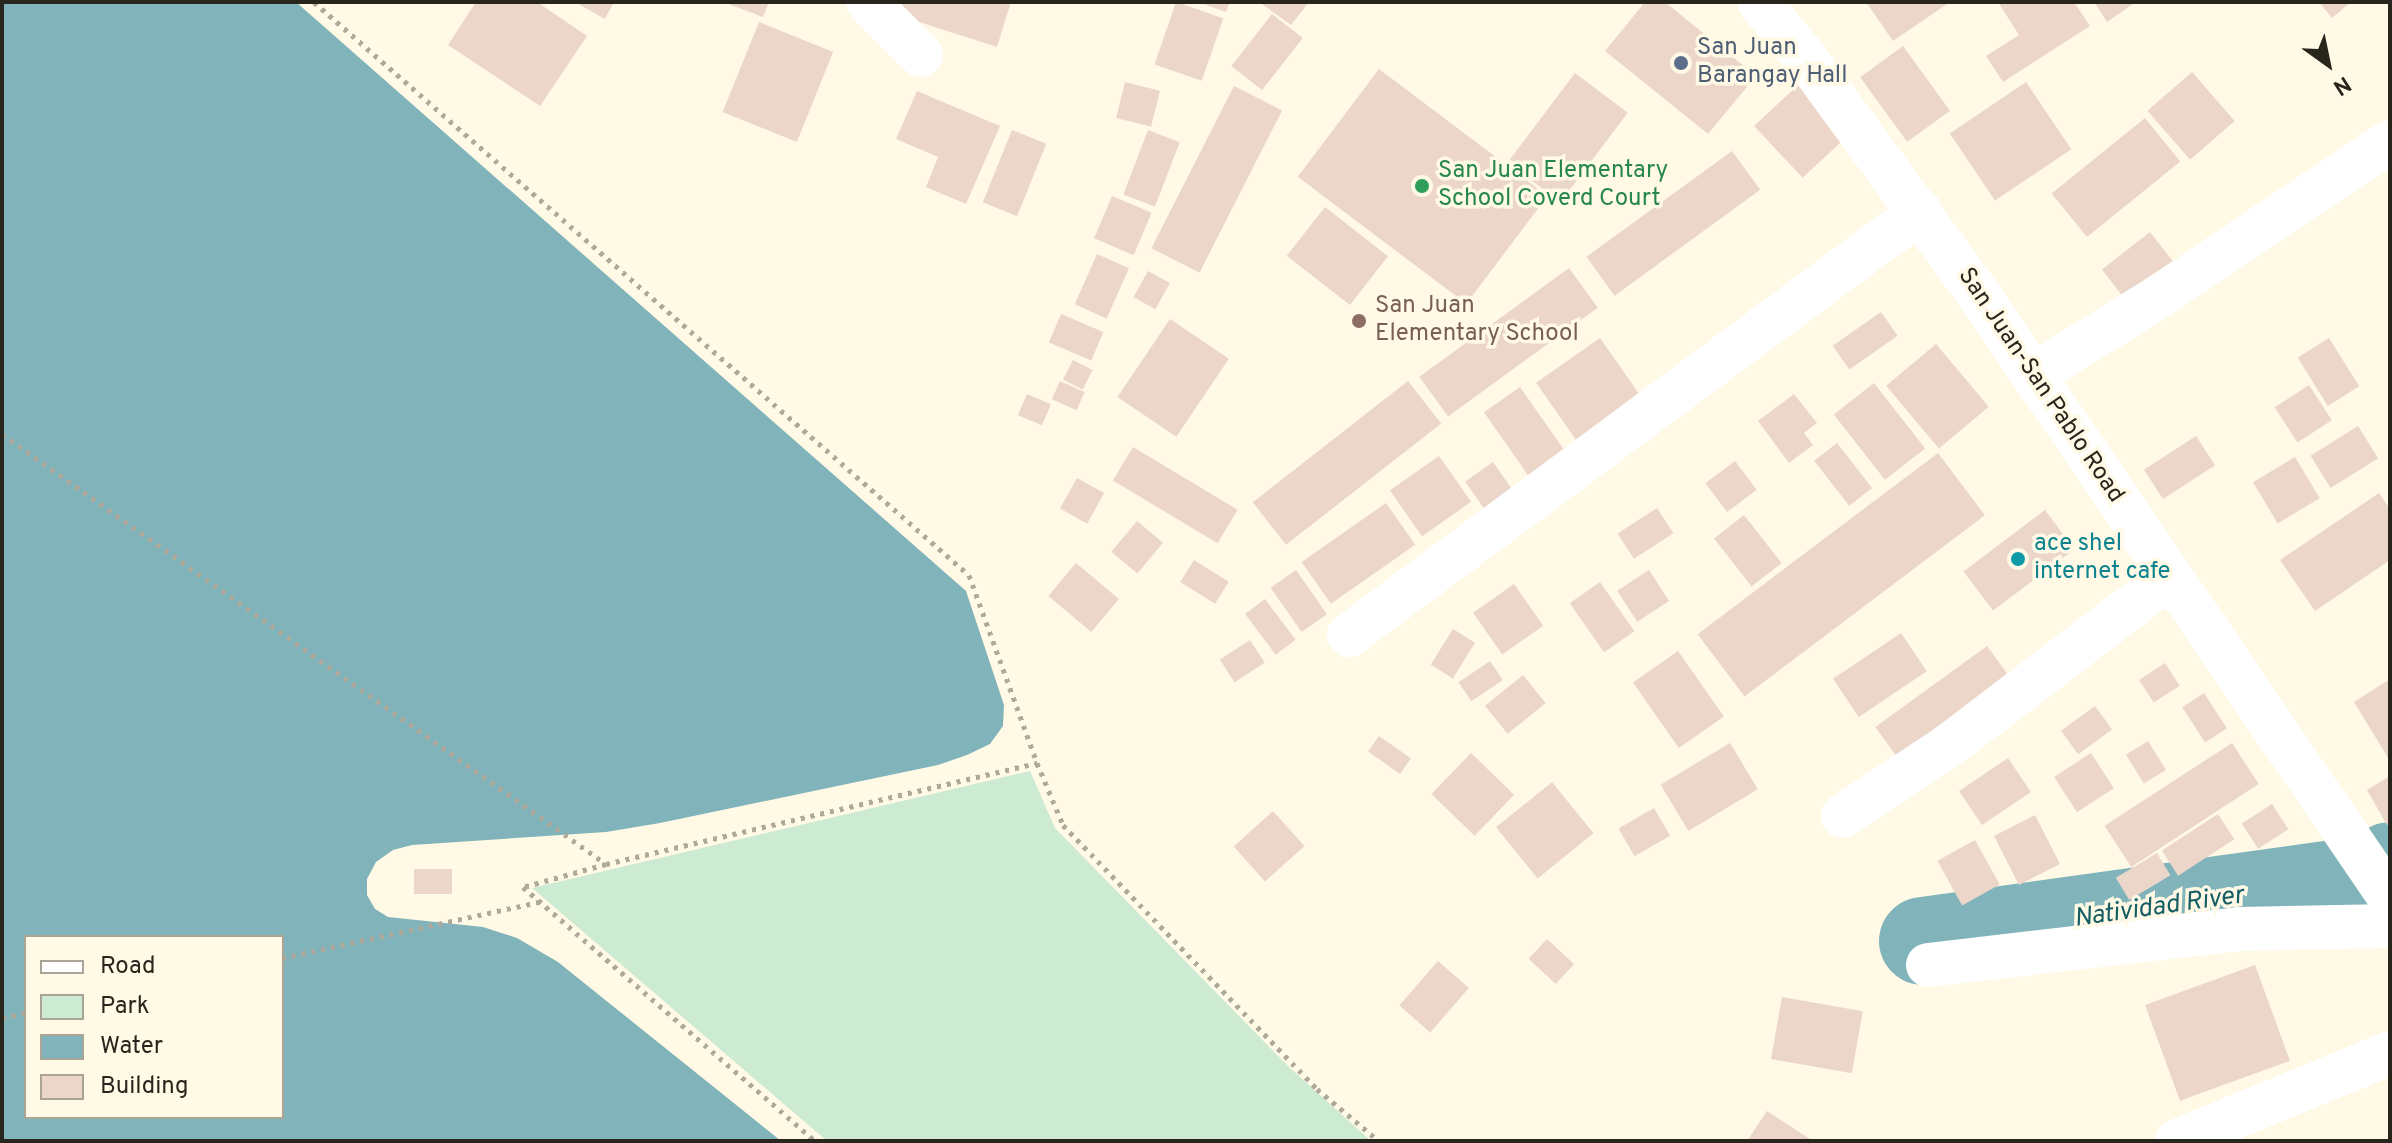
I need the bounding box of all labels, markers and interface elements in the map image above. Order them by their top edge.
north arrow [2288,24,2368,104]
place label: San Juan Barangay Hall [1697,35,1847,91]
marker: San Juan Barangay Hall [1672,54,1690,72]
text: N [2327,69,2355,100]
place label: San Juan Elementary School Coverd Court [1438,158,1668,214]
marker: San Juan Elementary School Coverd Court [1413,177,1431,195]
street label: San Juan-San Pablo Road [1951,263,2129,509]
place label: San Juan Elementary School [1375,293,1579,349]
marker: San Juan Elementary School [1350,312,1368,330]
place label: ace shel internet cafe [2034,531,2170,587]
marker: ace shel internet cafe [2009,550,2027,568]
water label: Natividad River [2072,881,2246,935]
legend [24,935,284,1119]
text: Road [100,952,156,982]
text: Park [100,992,150,1022]
text: Water [100,1032,163,1062]
text: Building [100,1072,189,1102]

